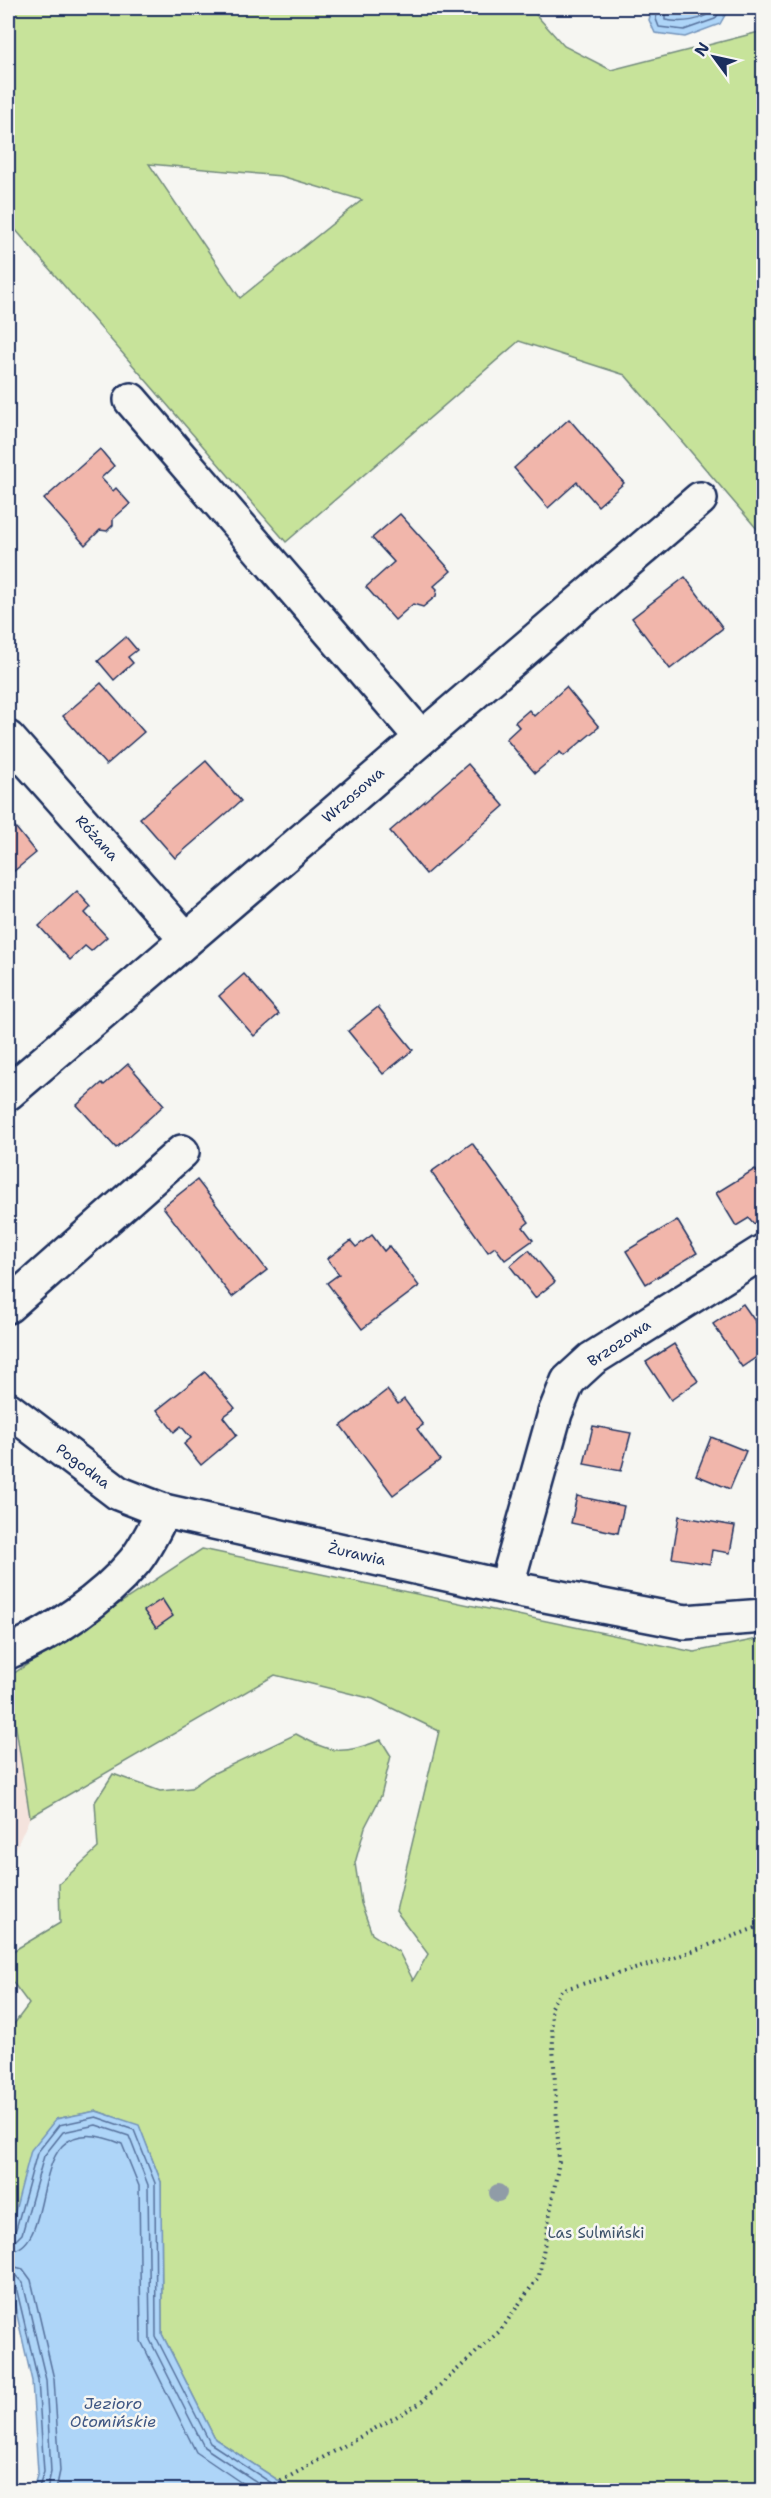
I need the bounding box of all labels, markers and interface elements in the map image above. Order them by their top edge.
north arrow [684,27,744,87]
text: N [690,38,714,60]
street label: Wrzosowa [318,762,389,828]
street label: Różana [71,811,123,866]
street label: Brzozowa [583,1314,655,1371]
street label: Pogodna [52,1439,115,1493]
street label: Żurawia [326,1538,388,1570]
park label: Las Sulmiński [548,2223,644,2243]
water label: Jezioro Otomińskie [70,2393,156,2432]

